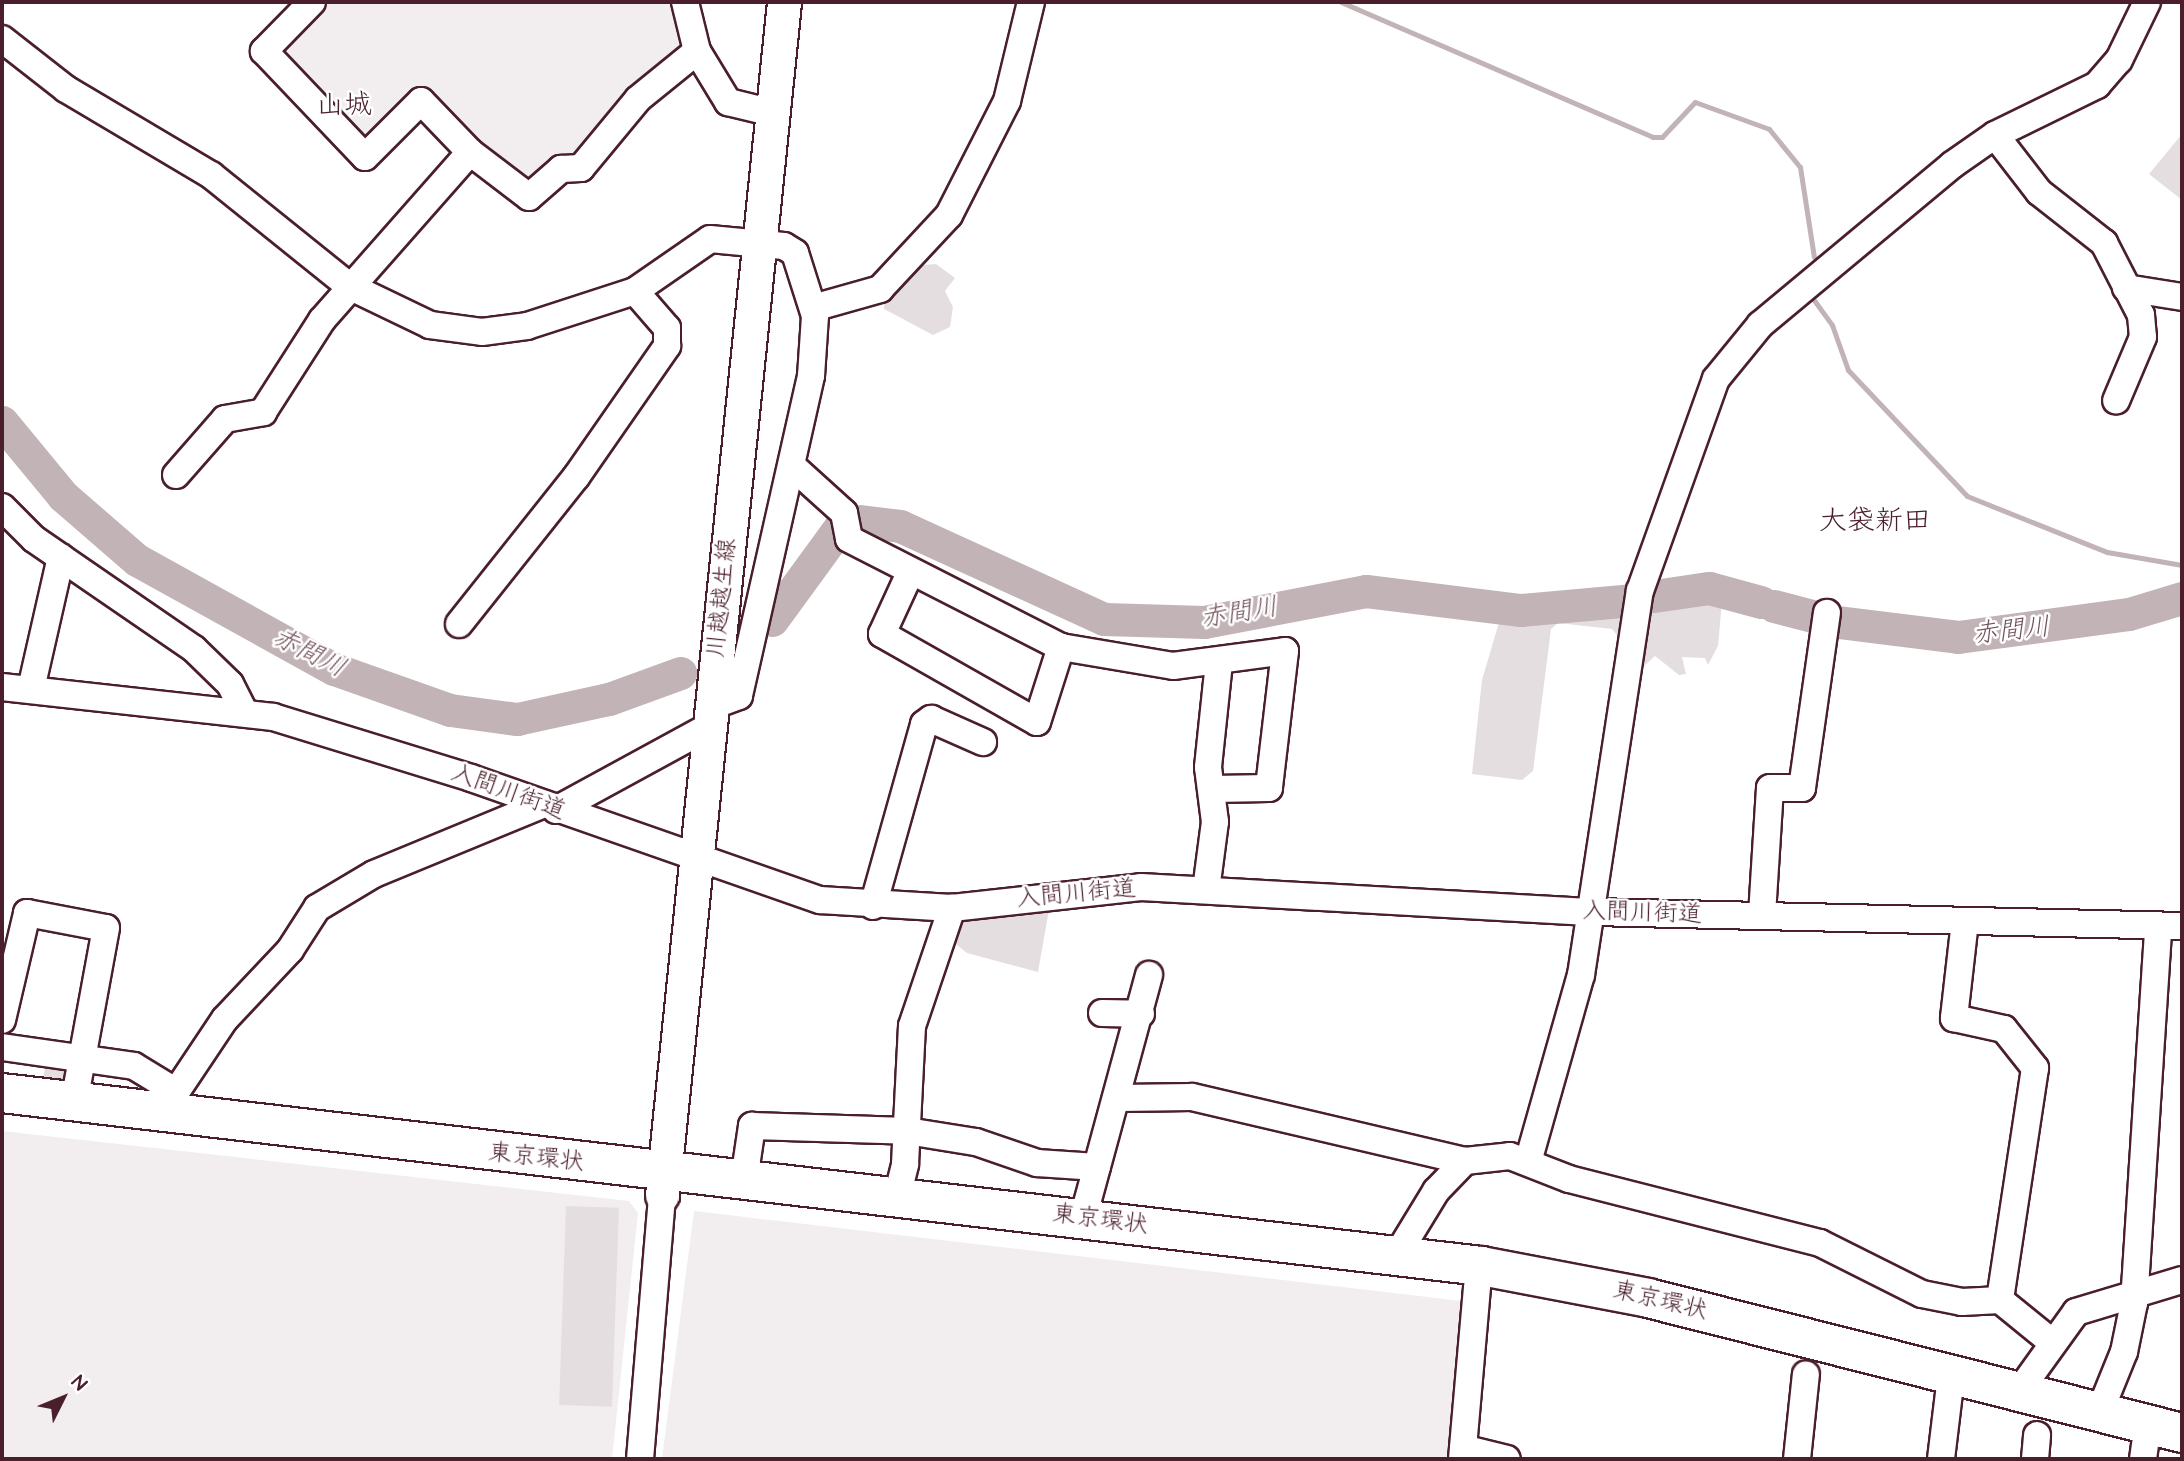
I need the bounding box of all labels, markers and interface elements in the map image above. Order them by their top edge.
district label: 山城 [316,88,372,122]
district label: 大袋新田 [1819,504,1931,538]
street label: 川越越生線 [701,537,743,659]
water label: 赤間川 [1198,591,1280,635]
water label: 赤間川 [1971,611,2051,651]
water label: 赤間川 [267,621,351,685]
street label: 入間川街道 [447,758,569,826]
street label: 入間川街道 [1015,874,1137,914]
street label: 入間川街道 [1582,897,1702,929]
street label: 東京環状 [487,1139,585,1177]
street label: 東京環状 [1051,1200,1149,1240]
street label: 東京環状 [1610,1276,1710,1326]
north arrow [28,1363,98,1433]
text: N [65,1370,93,1397]

